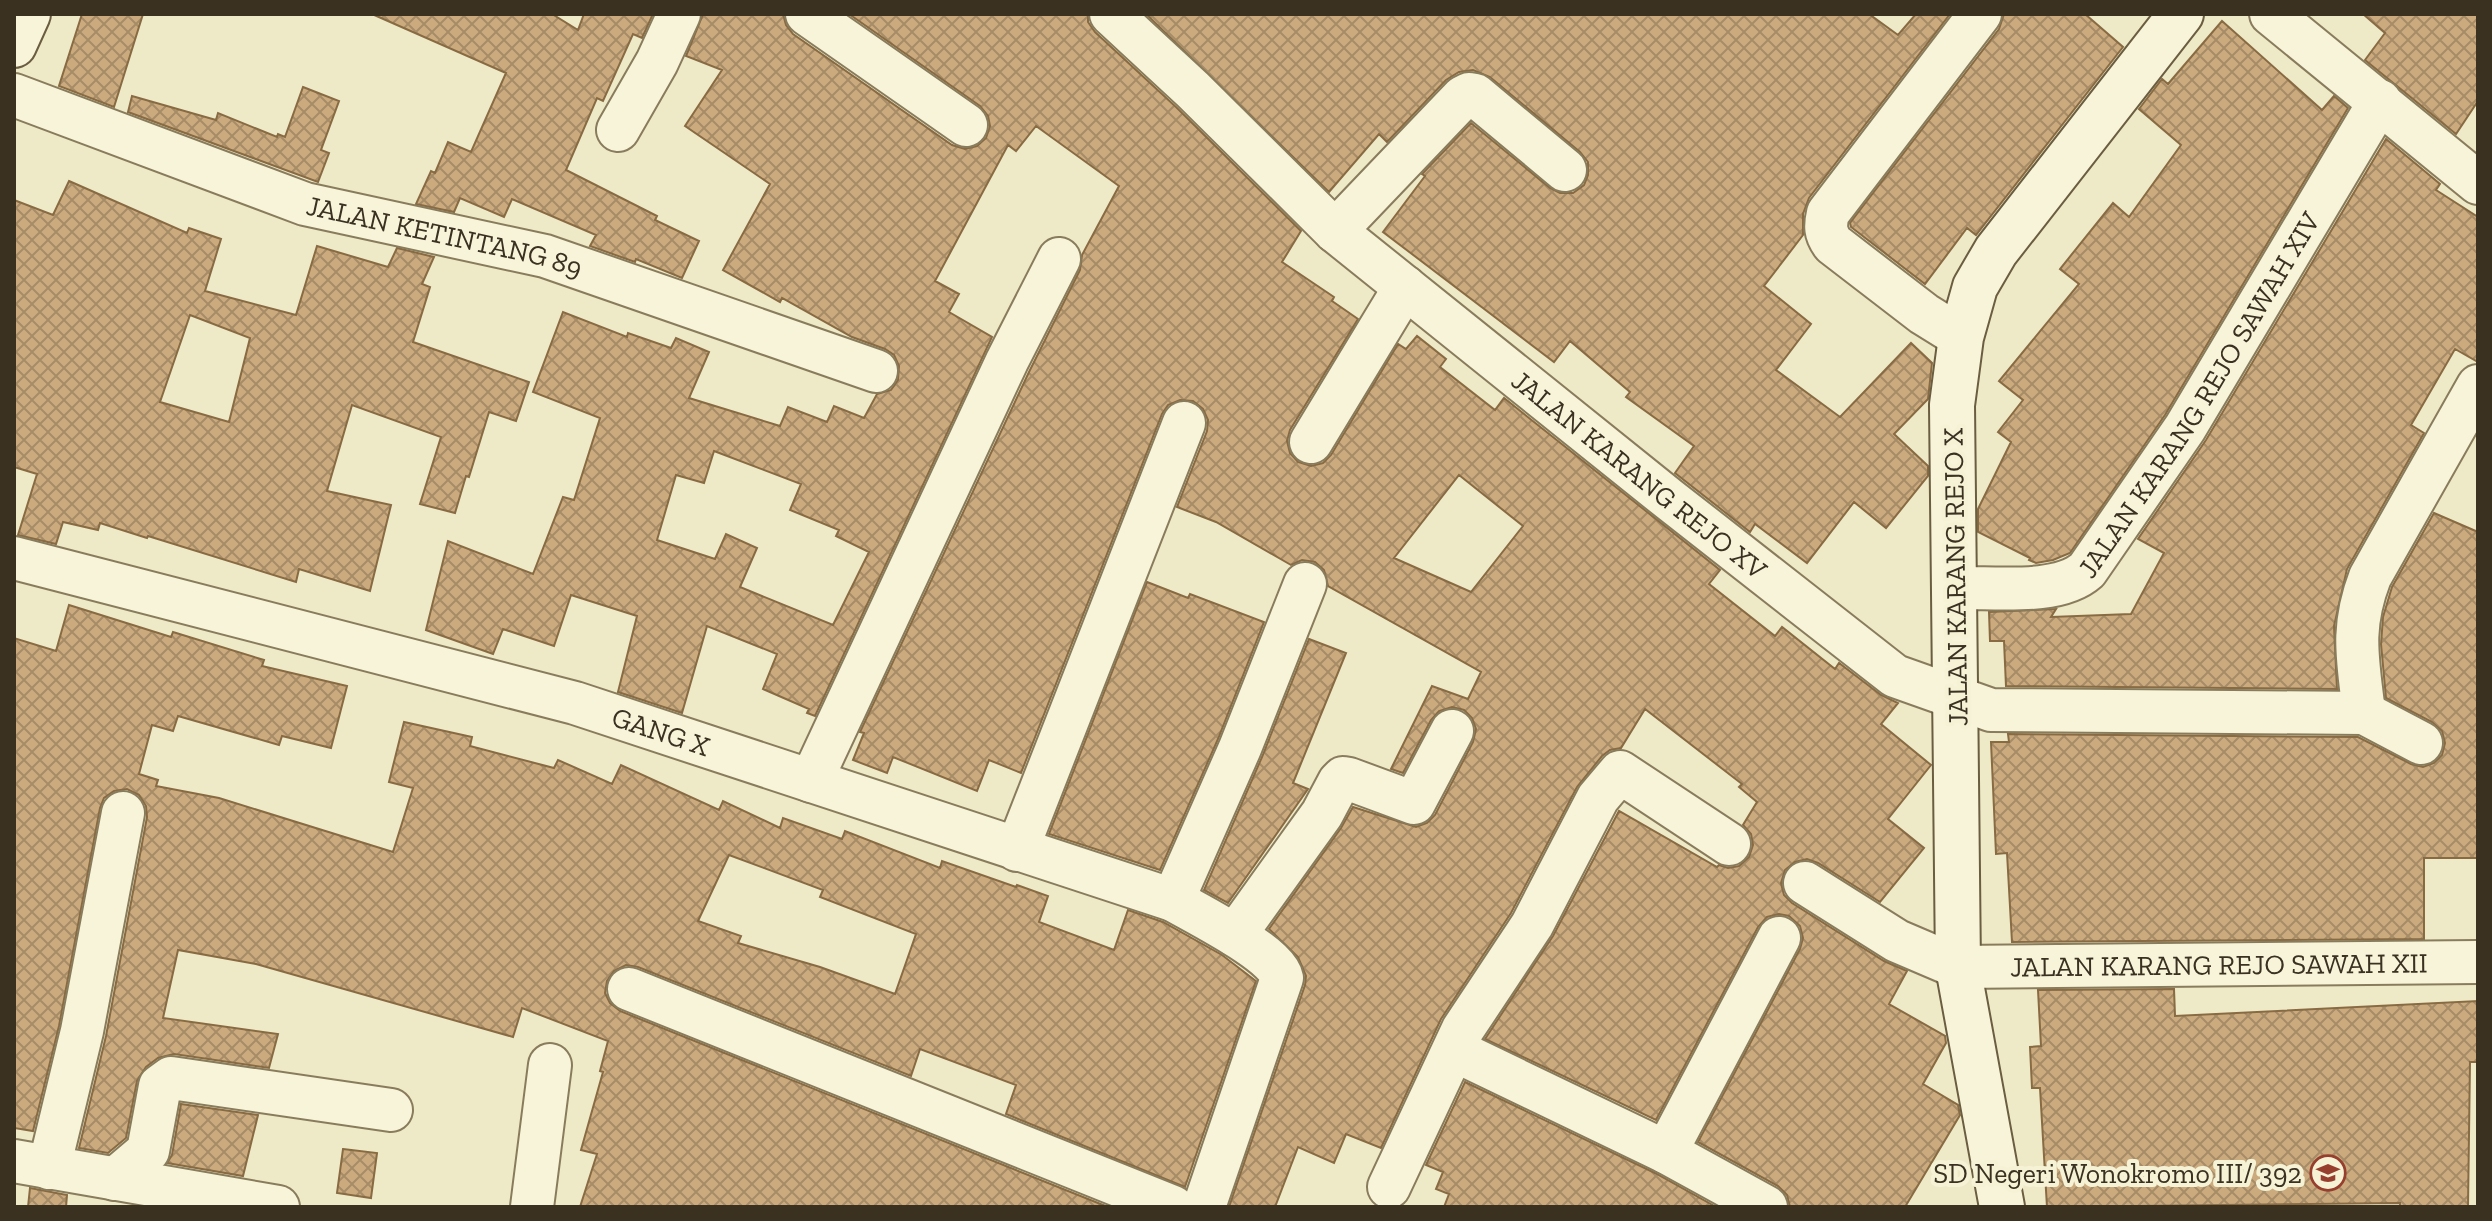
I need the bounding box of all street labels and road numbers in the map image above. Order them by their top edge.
street label: JALAN KETINTANG 89 [304,189,587,285]
street label: JALAN KARANG REJO SAWAH XIV [2071,205,2328,584]
street label: JALAN KARANG REJO XV [1505,364,1774,587]
street label: JALAN KARANG REJO X [1936,427,1975,726]
street label: GANG X [608,700,714,763]
street label: JALAN KARANG REJO SAWAH XII [2010,946,2428,983]

